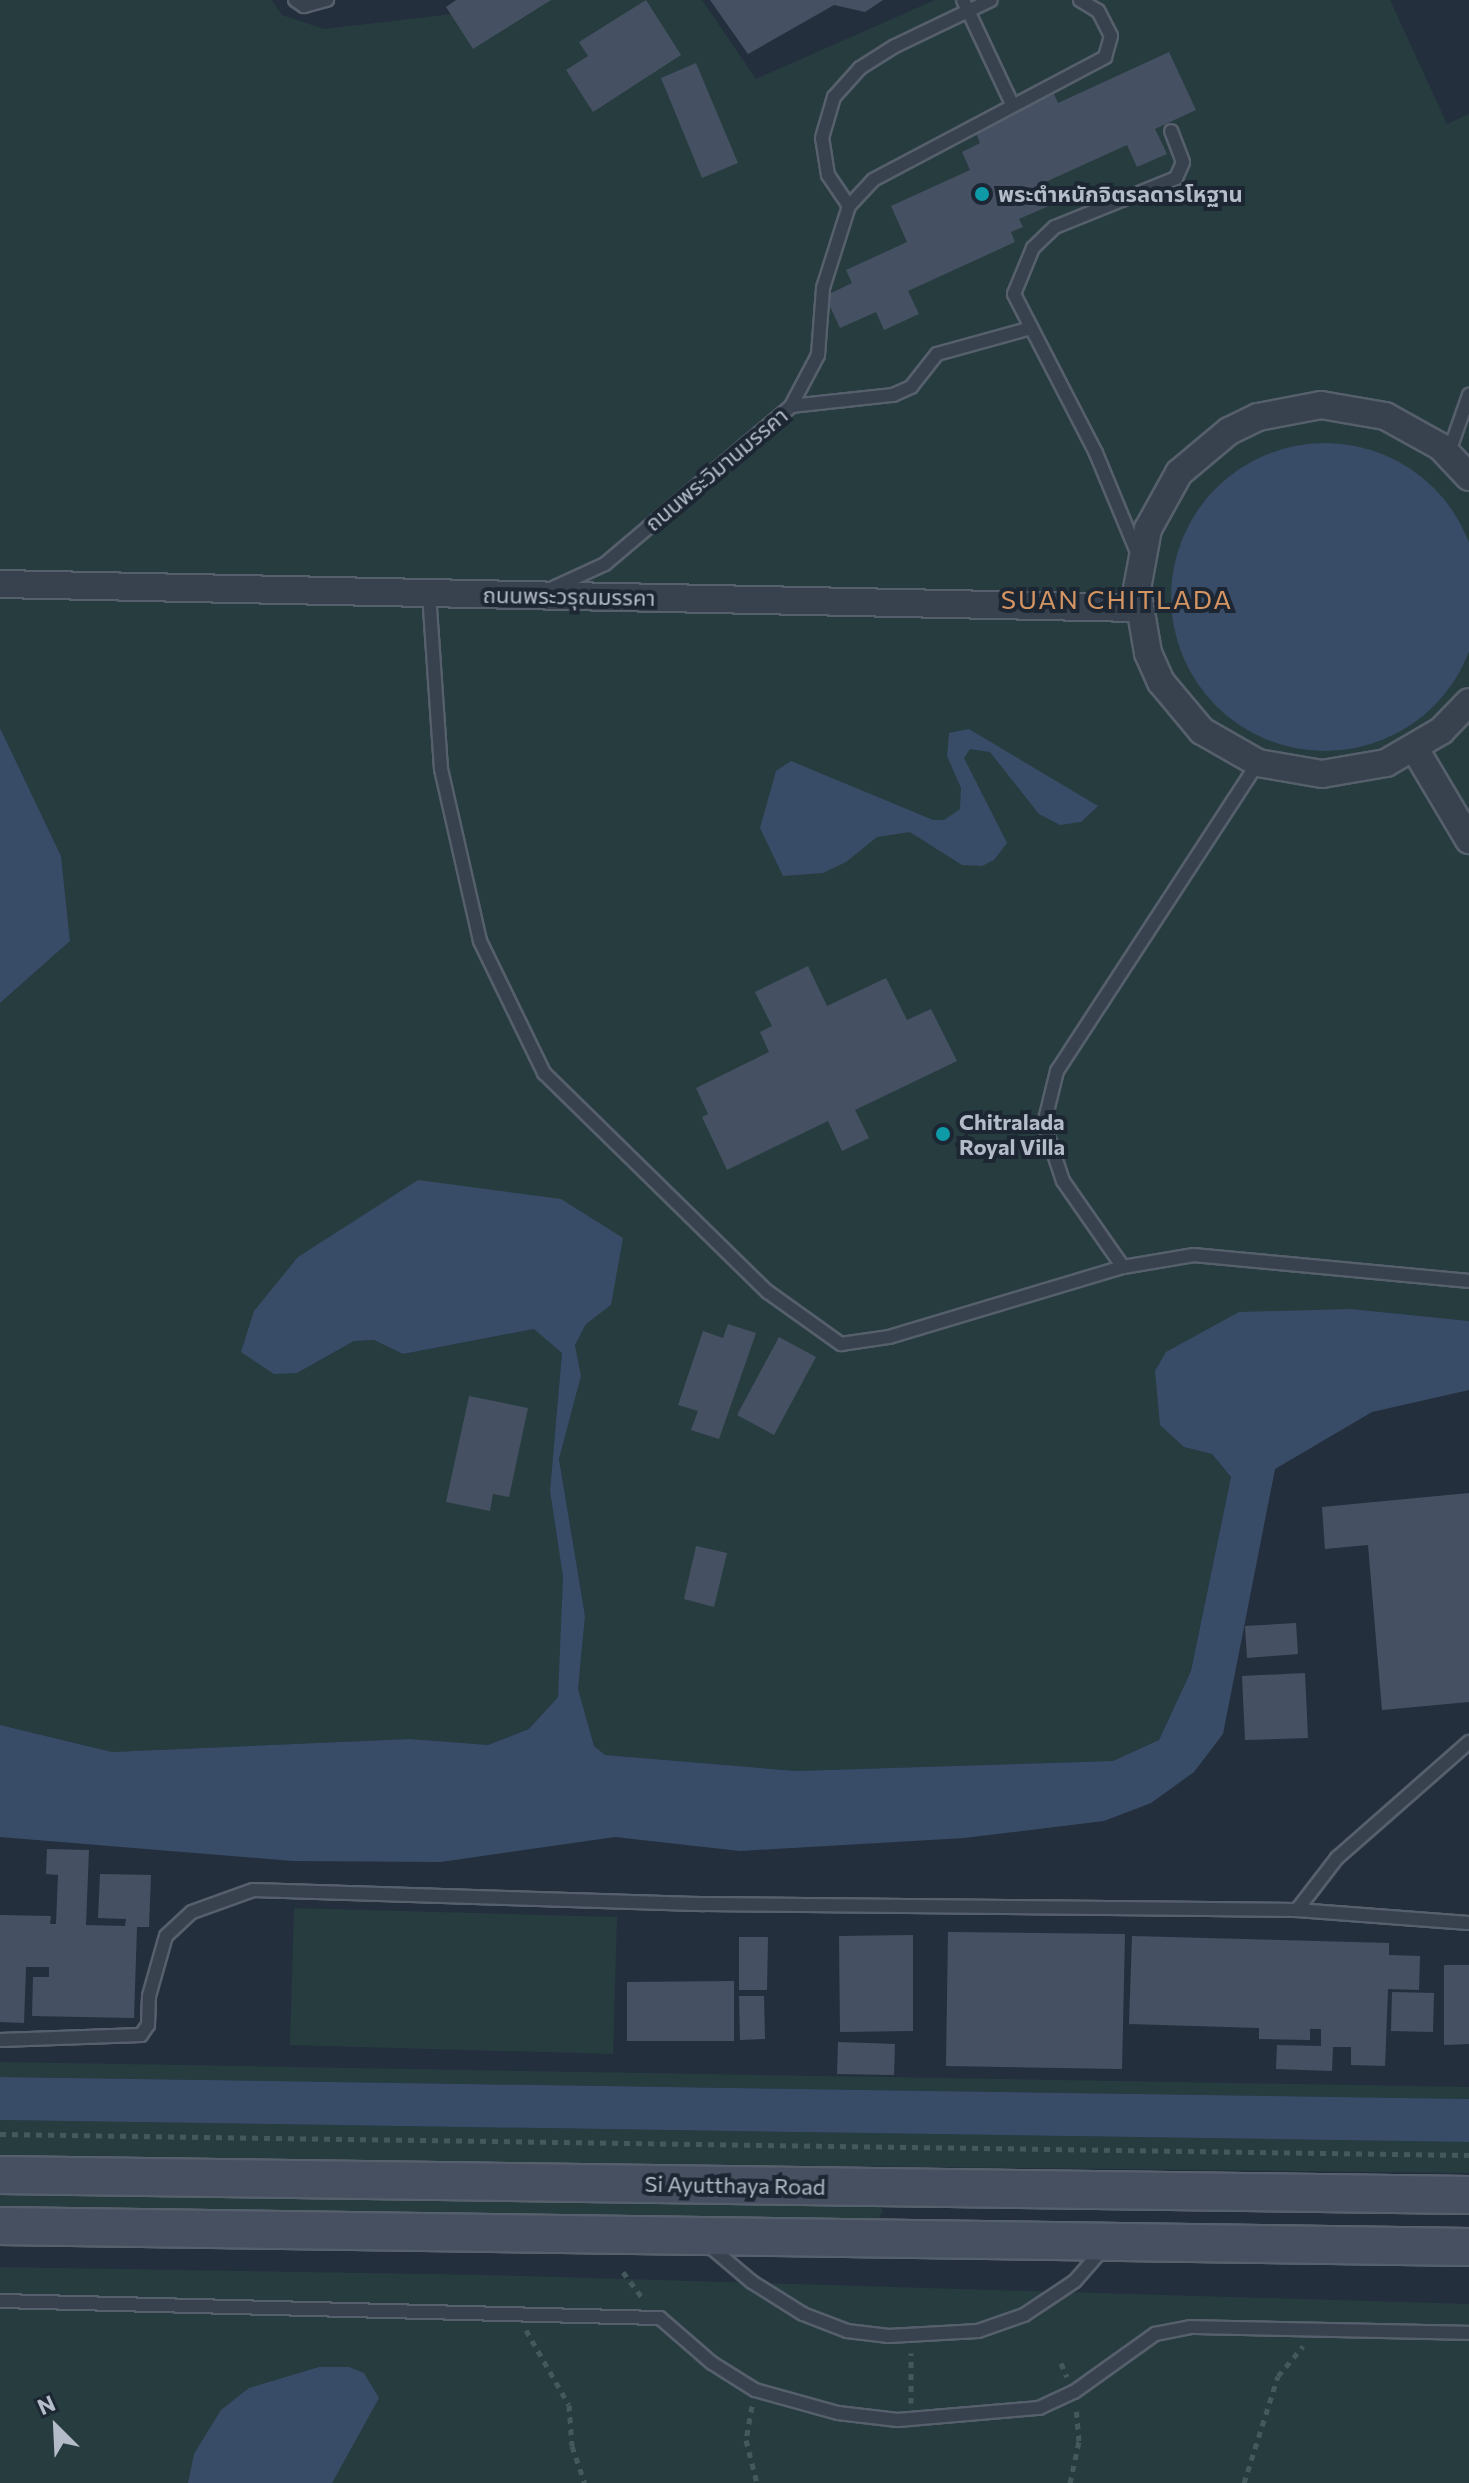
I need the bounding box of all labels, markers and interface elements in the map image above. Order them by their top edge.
place label: พระตำหนักจิตรลดารโหฐาน [998,181,1243,207]
marker: พระตำหนักจิตรลดารโหฐาน [973,185,991,203]
street label: ถนนพระวิมานมรรคา [639,402,793,536]
street label: ถนนพระวรุณมรรคา [482,581,656,611]
district label: SUAN CHITLADA [1001,583,1233,615]
place label: Chitralada Royal Villa [959,1108,1065,1160]
marker: Chitralada Royal Villa [934,1125,952,1143]
street label: Si Ayutthaya Road [644,2170,826,2200]
north arrow [16,2387,96,2467]
text: N [33,2389,59,2420]

